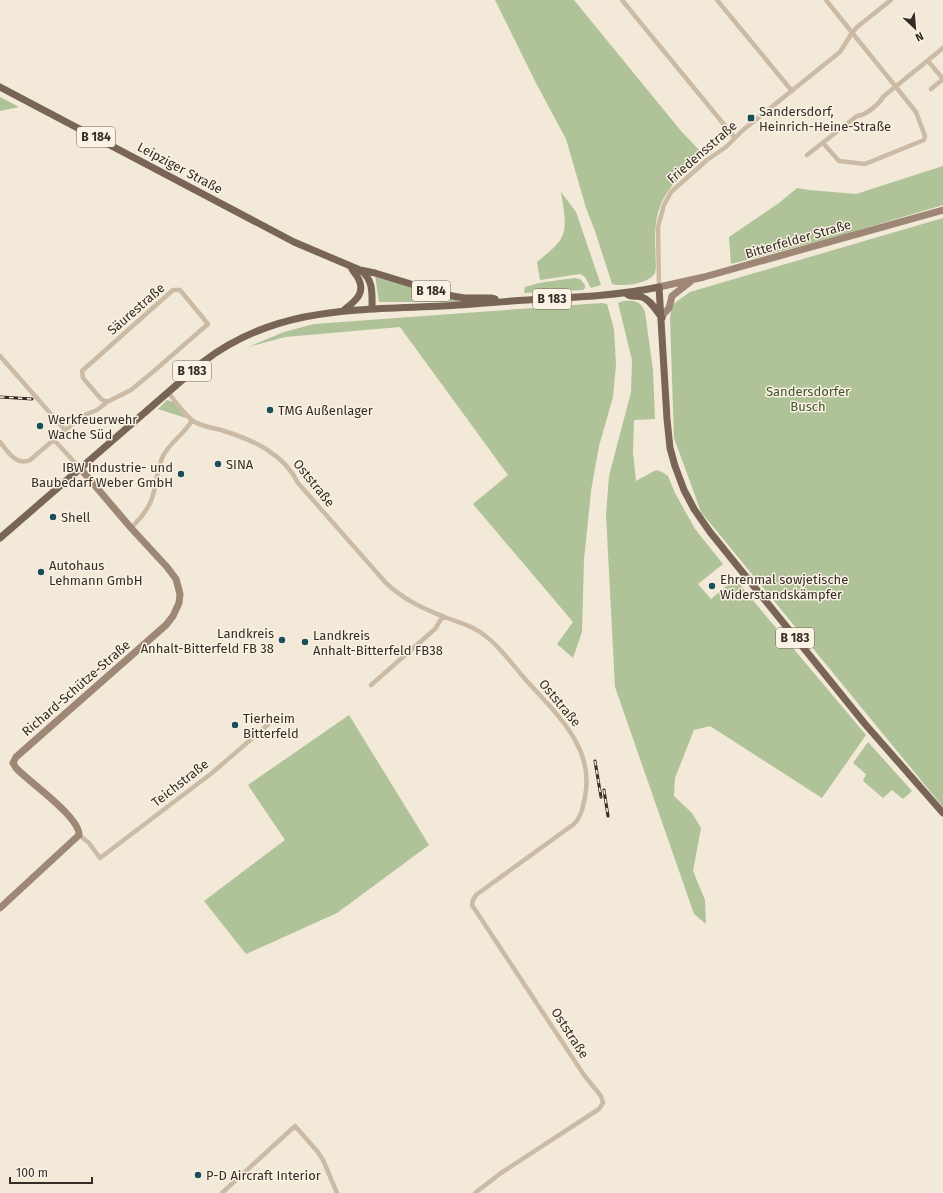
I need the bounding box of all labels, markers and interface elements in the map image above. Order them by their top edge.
north arrow [895,8,935,48]
text: N [913,29,925,44]
place label: Sandersdorf, Heinrich-Heine-Straße [759,104,891,134]
marker: Sandersdorf, Heinrich-Heine-Straße [746,113,756,123]
street label: Friedensstraße [664,118,740,186]
road number: B 184 [77,127,115,147]
street label: Leipziger Straße [135,139,225,197]
street label: Bitterfelder Straße [743,217,853,261]
street label: Säurestraße [104,280,168,338]
road number: B 184 [412,281,450,301]
road number: B 183 [533,289,571,309]
road number: B 183 [173,361,211,381]
park label: Sandersdorfer Busch [766,384,850,414]
place label: TMG Außenlager [278,403,373,418]
marker: TMG Außenlager [265,405,275,415]
place label: Werkfeuerwehr Wache Süd [48,412,137,442]
marker: Werkfeuerwehr Wache Süd [35,421,45,431]
street label: Oststraße [290,456,338,510]
place label: SINA [226,457,254,472]
marker: SINA [213,459,223,469]
place label: IBW Industrie- und Baubedarf Weber GmbH [31,460,173,490]
marker: IBW Industrie- und Baubedarf Weber GmbH [176,469,186,479]
place label: Shell [61,510,91,525]
marker: Shell [48,512,58,522]
place label: Autohaus Lehmann GmbH [49,558,143,588]
marker: Autohaus Lehmann GmbH [36,567,46,577]
place label: Ehrenmal sowjetische Widerstandskämpfer [720,572,848,602]
marker: Ehrenmal sowjetische Widerstandskämpfer [707,581,717,591]
place label: Landkreis Anhalt-Bitterfeld FB 38 [141,626,274,656]
place label: Landkreis Anhalt-Bitterfeld FB38 [313,628,443,658]
road number: B 183 [776,628,814,648]
marker: Landkreis Anhalt-Bitterfeld FB 38 [277,635,287,645]
street label: Richard-Schütze-Straße [19,637,133,739]
marker: Landkreis Anhalt-Bitterfeld FB38 [300,637,310,647]
street label: Oststraße [536,676,584,730]
place label: Tierheim Bitterfeld [243,711,299,741]
marker: Tierheim Bitterfeld [230,720,240,730]
street label: Teichstraße [149,756,211,810]
street label: Oststraße [548,1005,592,1061]
scale bar [10,1159,92,1185]
text: 100 m [16,1166,48,1180]
place label: P-D Aircraft Interior [206,1168,321,1183]
marker: P-D Aircraft Interior [193,1170,203,1180]

